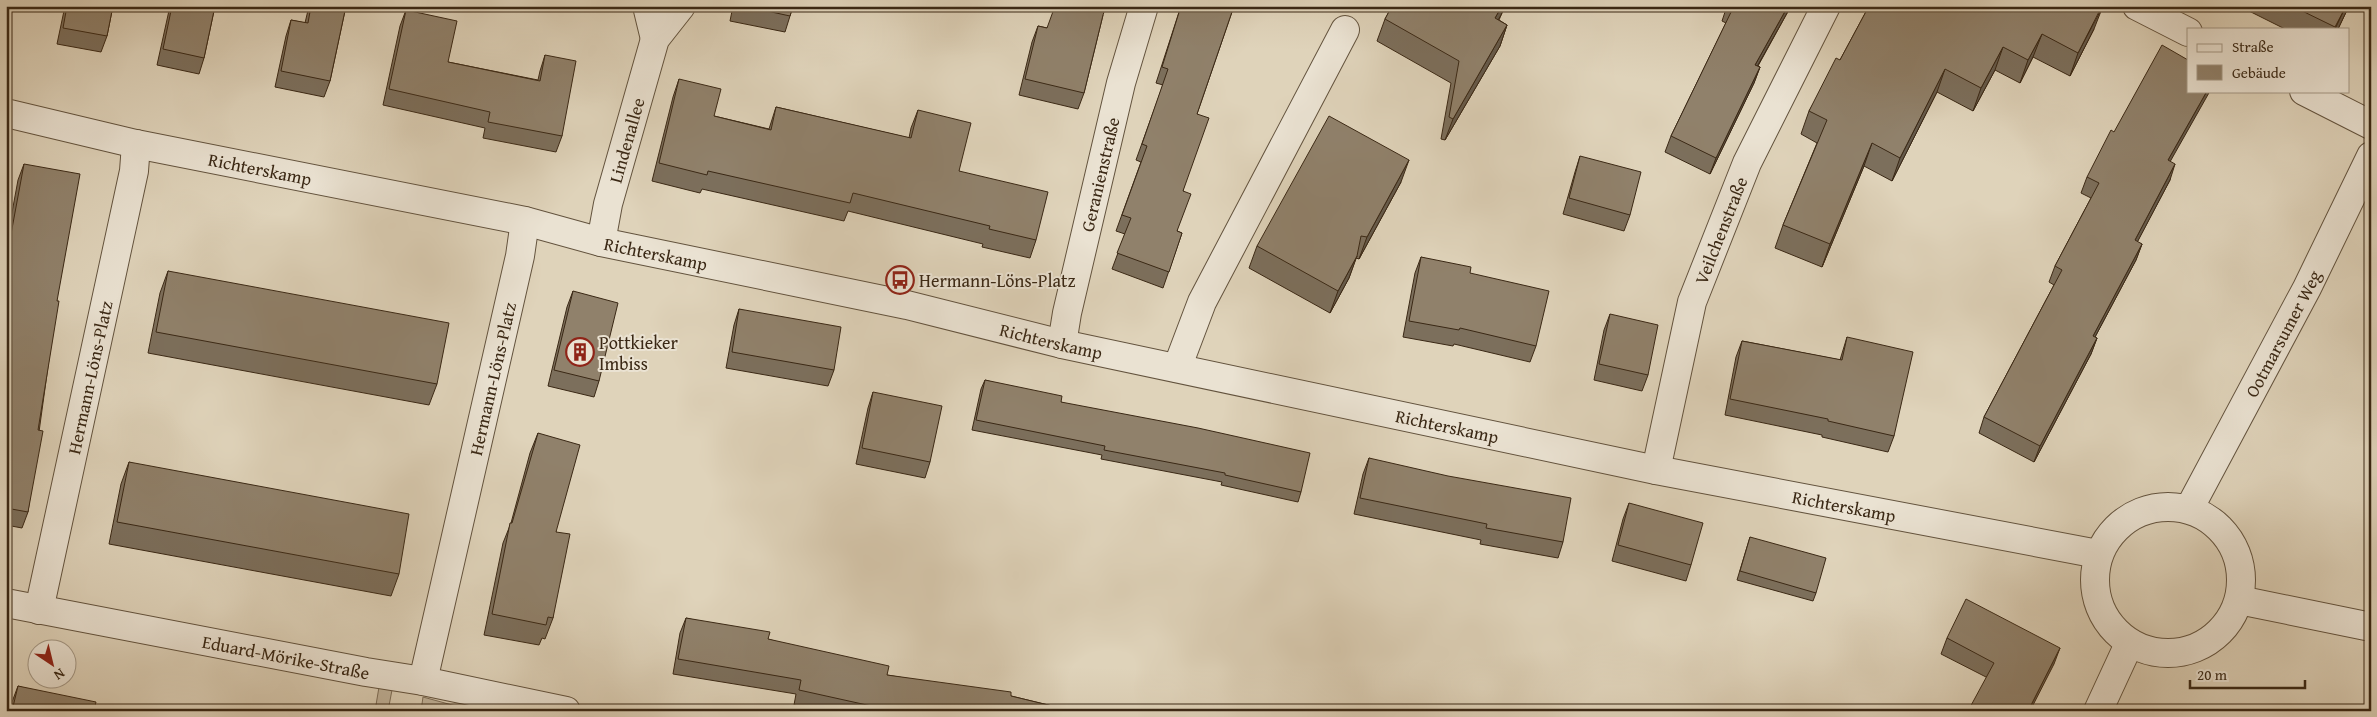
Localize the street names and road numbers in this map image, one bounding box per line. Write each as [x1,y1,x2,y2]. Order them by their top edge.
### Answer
street label: Lindenallee [601,94,651,186]
street label: Geranienstraße [1073,114,1126,234]
street label: Richterskamp [206,145,314,192]
street label: Veilchenstraße [1687,172,1754,288]
street label: Richterskamp [602,230,710,277]
street label: Ootmarsumer Weg [2238,265,2327,402]
street label: Hermann-Löns-Platz [60,298,119,457]
street label: Hermann-Löns-Platz [461,299,523,458]
street label: Richterskamp [997,315,1105,366]
street label: Richterskamp [1393,402,1501,450]
street label: Richterskamp [1790,483,1898,529]
street label: Eduard-Mörike-Straße [200,627,372,686]

